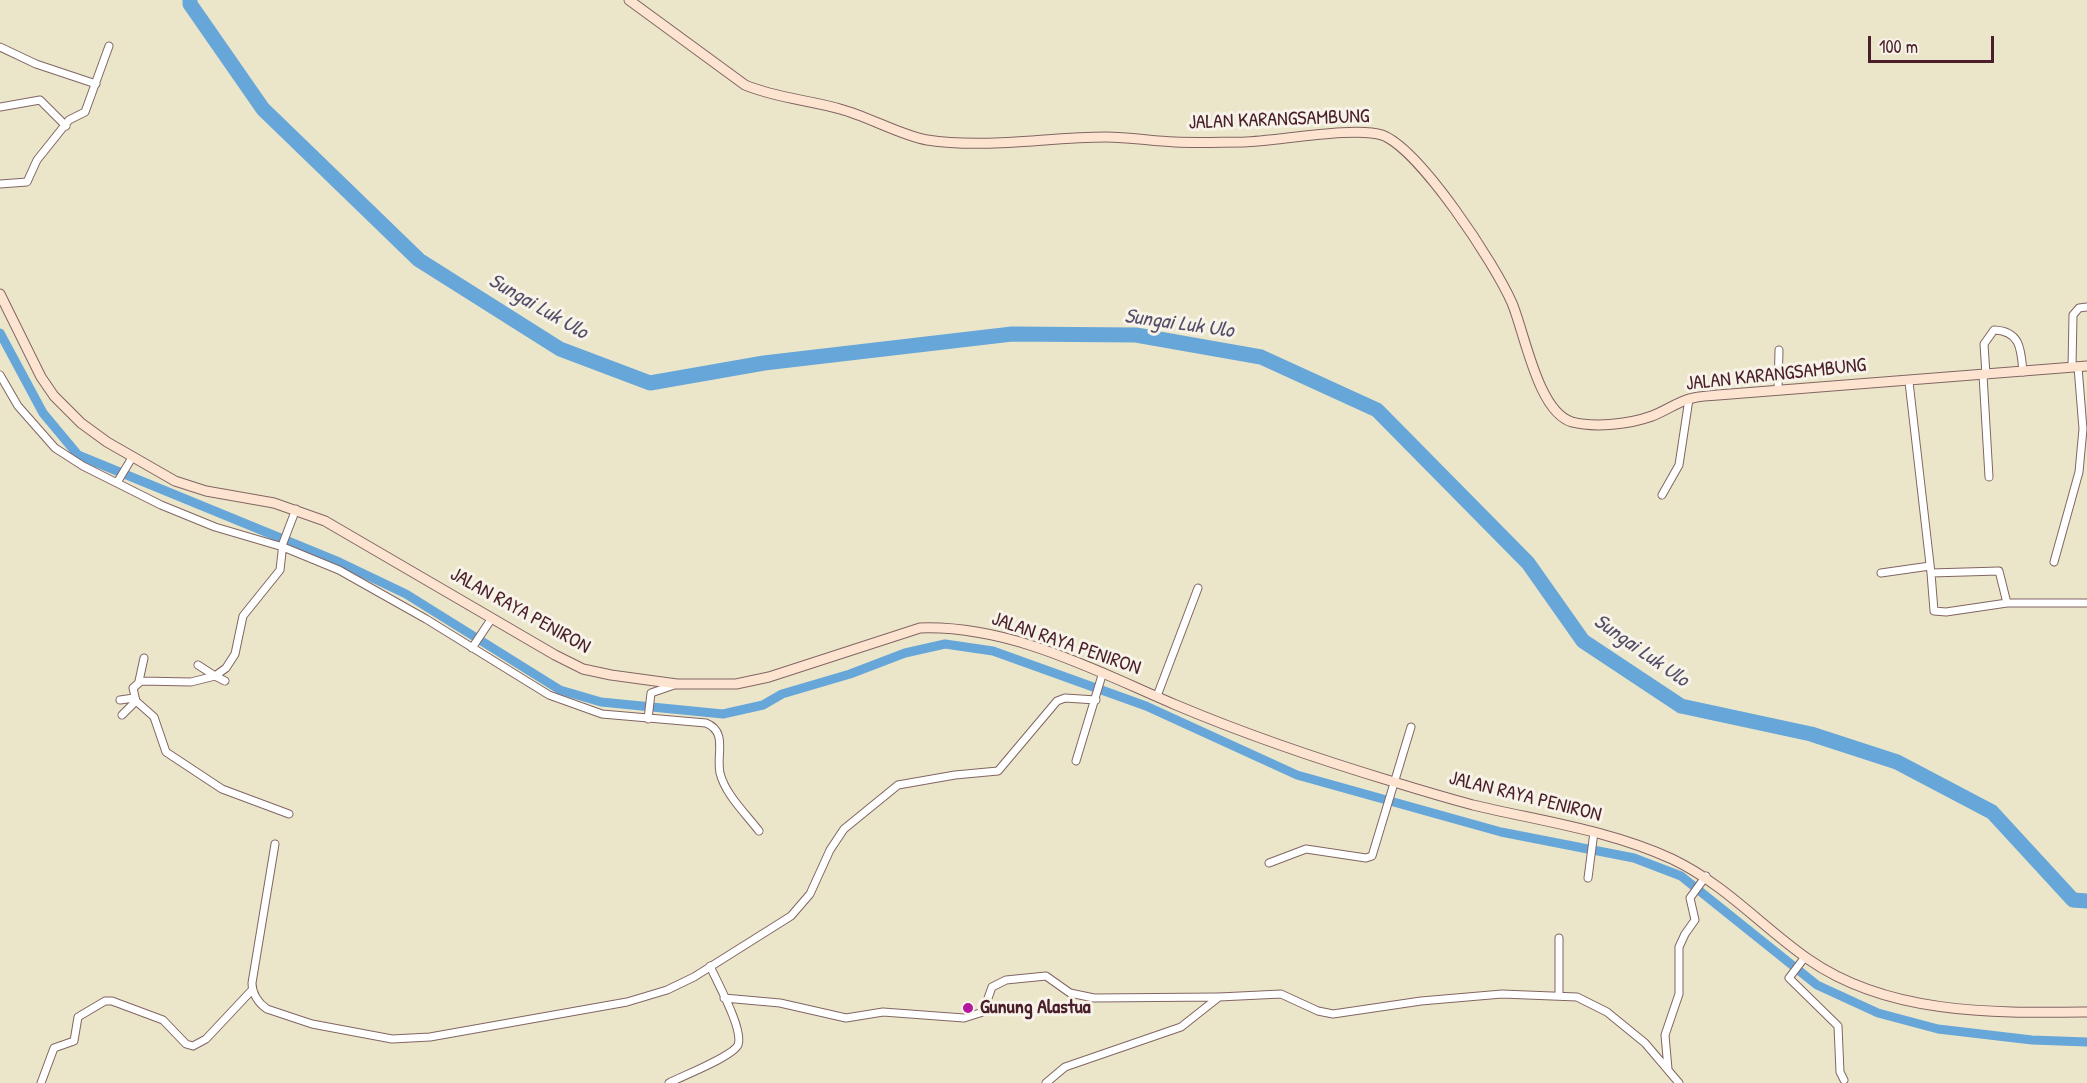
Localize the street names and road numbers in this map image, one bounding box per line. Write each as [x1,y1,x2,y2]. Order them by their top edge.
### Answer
street label: JALAN KARANGSAMBUNG [1188,105,1370,135]
street label: JALAN KARANGSAMBUNG [1685,354,1867,396]
street label: JALAN RAYA PENIRON [446,563,594,659]
street label: JALAN RAYA PENIRON [988,607,1144,681]
street label: JALAN RAYA PENIRON [1446,766,1604,828]

